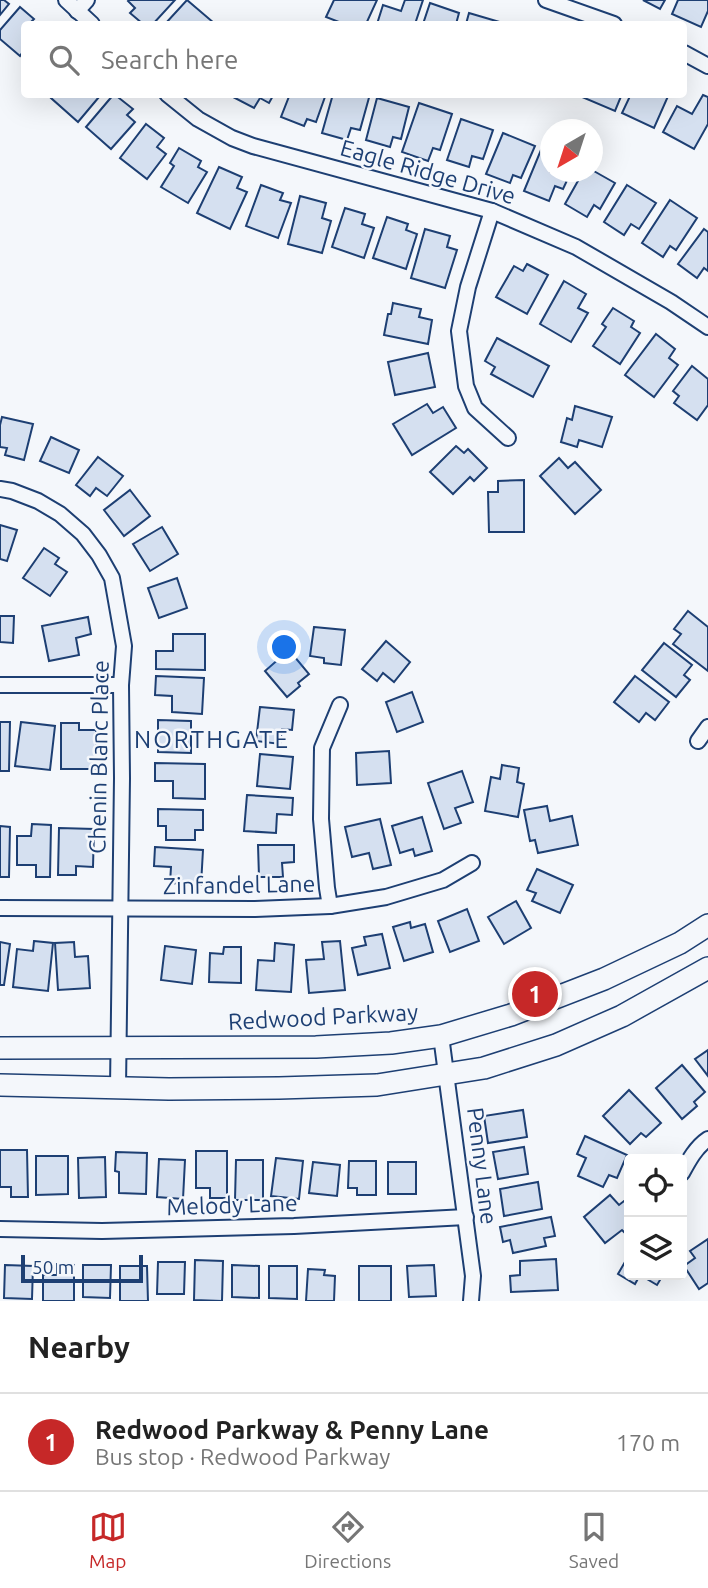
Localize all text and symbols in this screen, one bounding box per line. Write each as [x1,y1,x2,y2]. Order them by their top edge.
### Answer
search box [21,21,687,98]
icon: search [45,41,83,79]
text: Search here [101,45,238,74]
north arrow [540,119,603,182]
street label: Eagle Ridge Drive [338,135,519,208]
your location [267,630,301,664]
street label: Chenin Blanc Place [84,660,113,854]
district label: NORTHGATE [134,726,290,753]
street label: Zinfandel Lane [163,871,315,898]
pin: 1 [512,968,558,1020]
street label: Redwood Parkway [227,999,419,1034]
street label: Penny Lane [463,1106,502,1226]
map controls [624,1154,687,1280]
button: locate [624,1154,687,1217]
street label: Melody Lane [166,1190,298,1219]
button: layers [624,1217,687,1280]
scale bar [21,1252,144,1284]
text: 50 m [32,1256,74,1278]
text: Nearby [28,1330,130,1364]
text: Redwood Parkway & Penny Lane [95,1415,489,1444]
text: 1 [45,1430,57,1455]
text: 170 m [616,1430,680,1455]
text: Bus stop · Redwood Parkway [95,1444,390,1469]
tab: Map [89,1508,127,1572]
tab: Directions [304,1508,391,1572]
tab: Saved [569,1508,619,1572]

